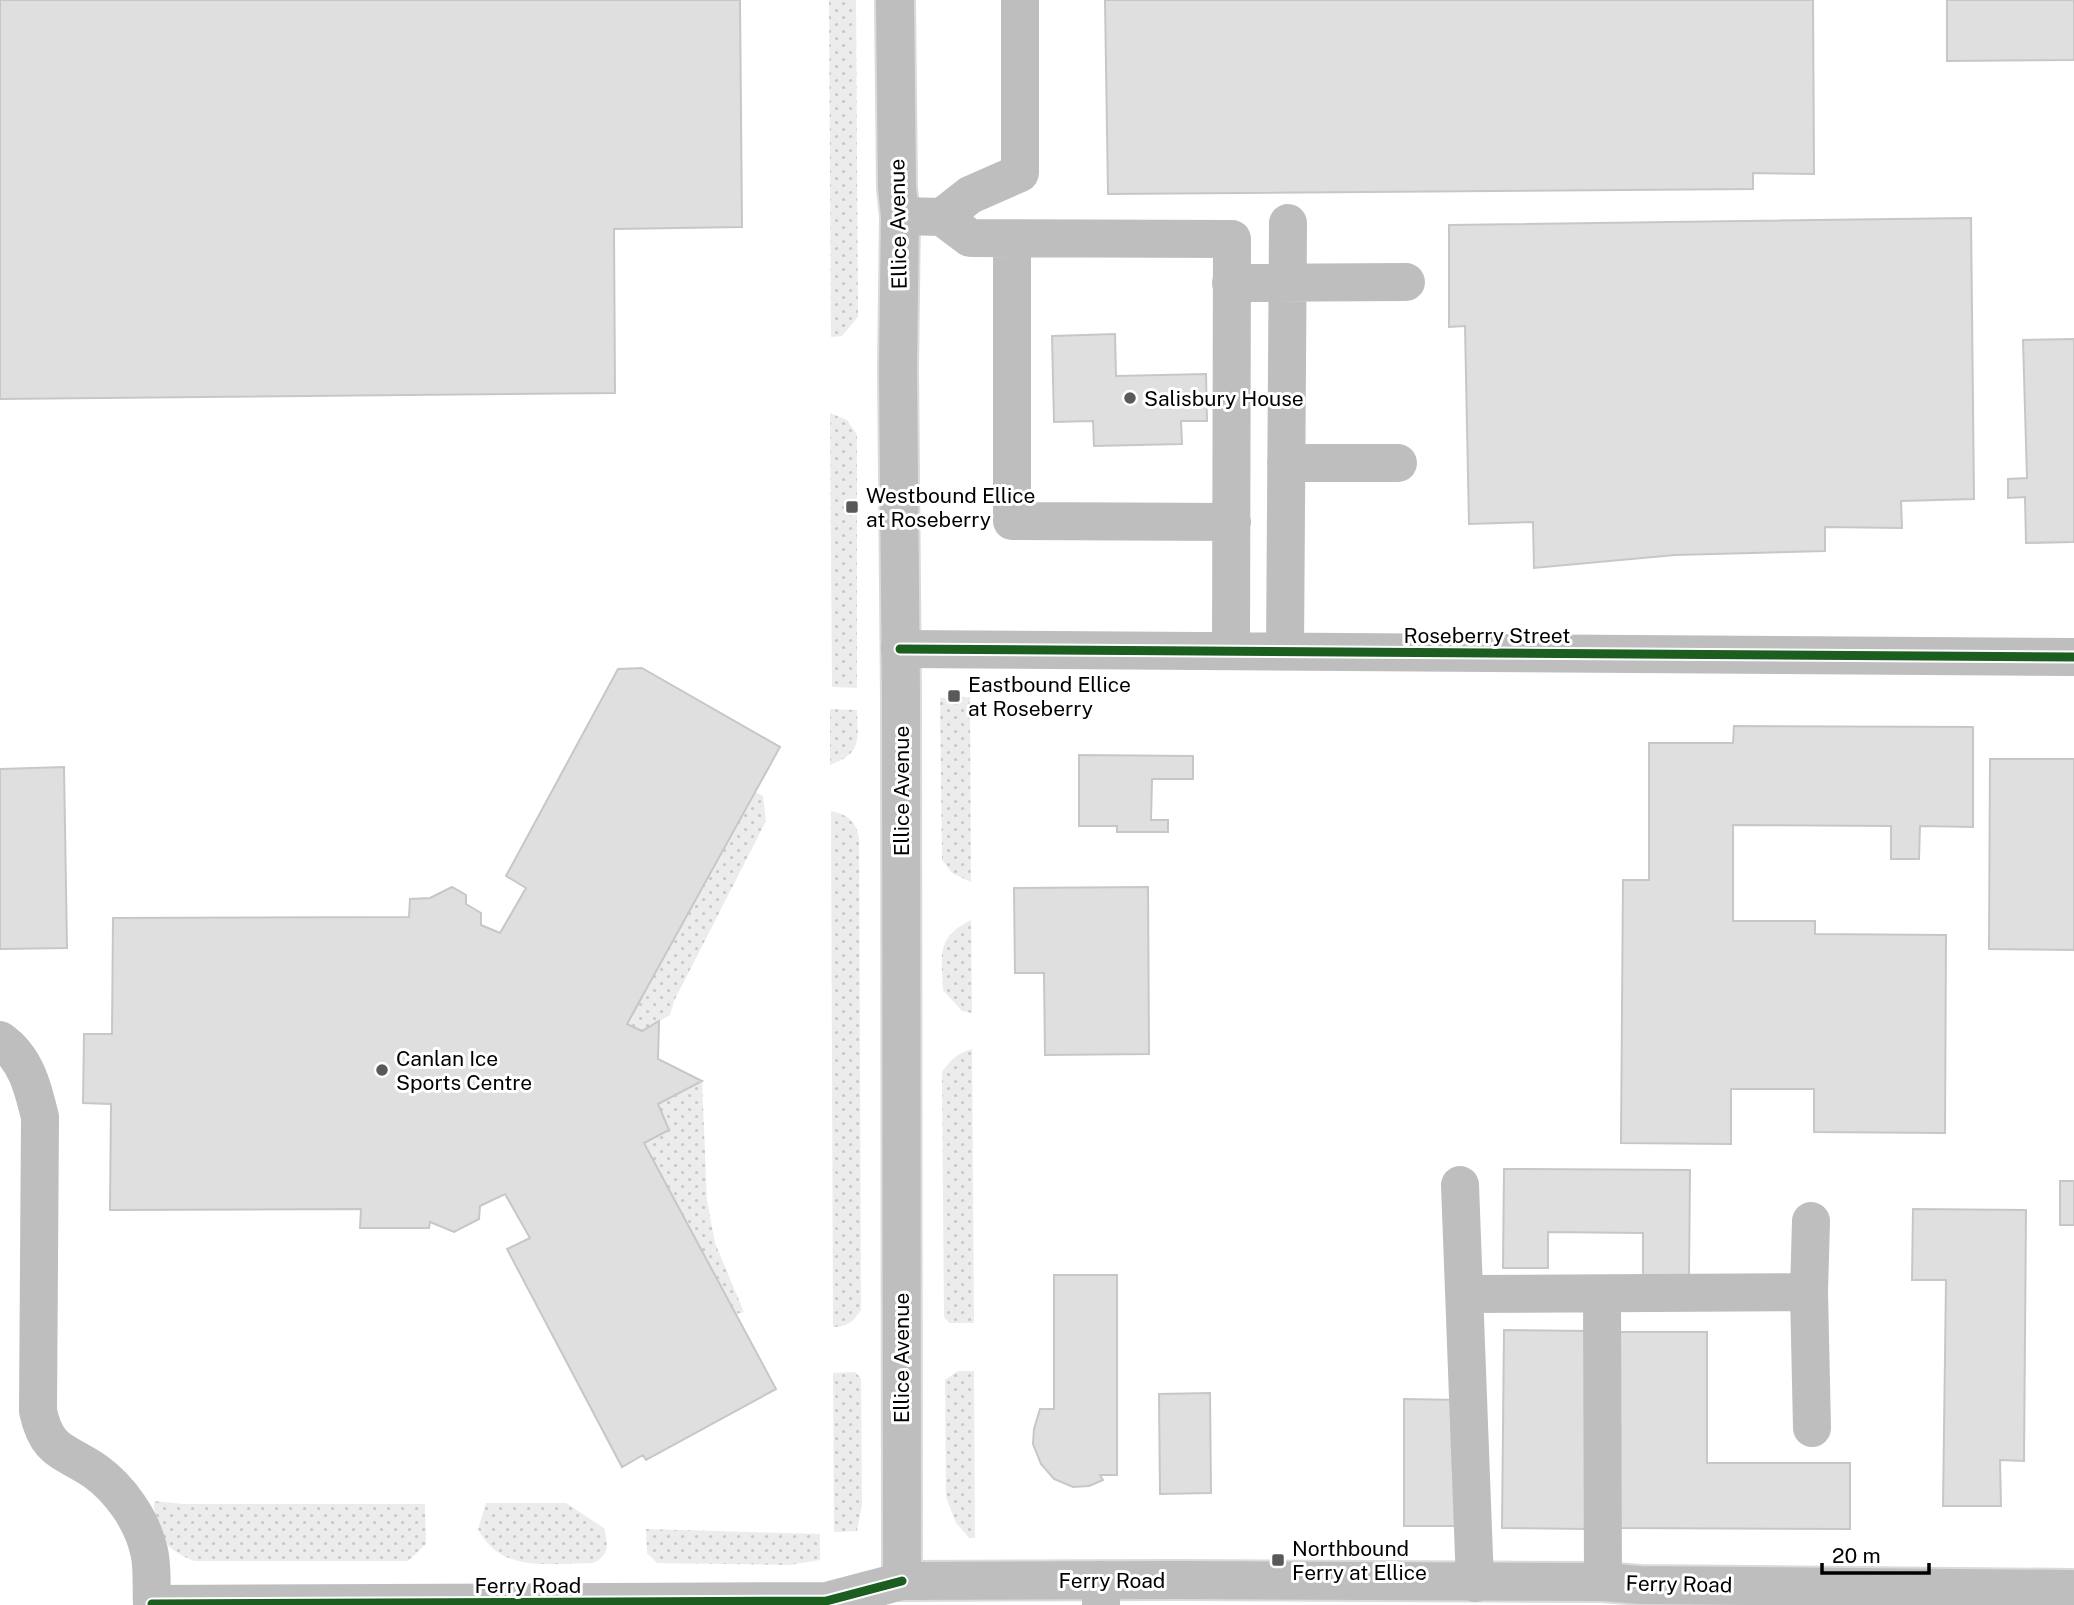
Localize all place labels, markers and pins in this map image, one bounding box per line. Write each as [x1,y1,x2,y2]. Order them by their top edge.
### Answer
place label: Salisbury House [1144,386,1304,411]
marker: Salisbury House [1122,390,1138,406]
place label: Westbound Ellice at Roseberry [866,483,1035,532]
marker: Westbound Ellice at Roseberry [844,499,860,515]
place label: Eastbound Ellice at Roseberry [968,672,1131,721]
marker: Eastbound Ellice at Roseberry [946,688,962,704]
place label: Canlan Ice Sports Centre [396,1046,532,1095]
marker: Canlan Ice Sports Centre [374,1062,390,1078]
place label: Northbound Ferry at Ellice [1292,1536,1427,1585]
marker: Northbound Ferry at Ellice [1270,1552,1286,1568]

